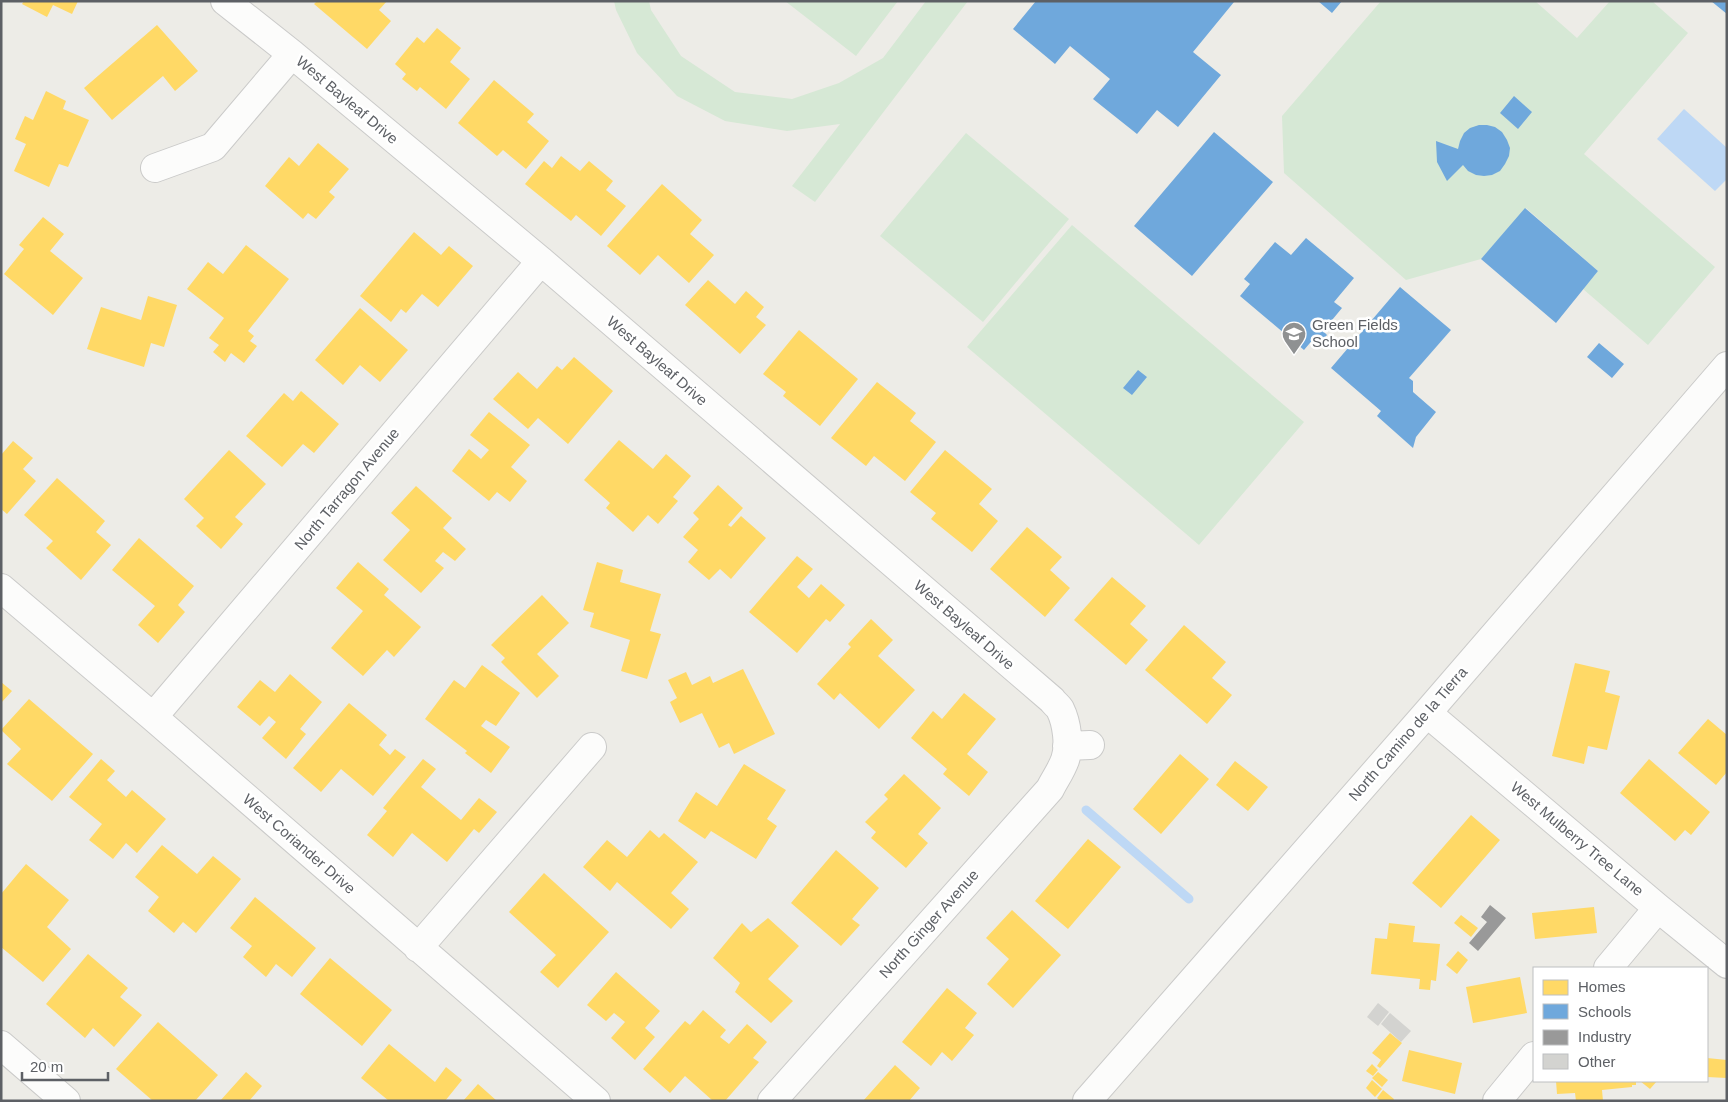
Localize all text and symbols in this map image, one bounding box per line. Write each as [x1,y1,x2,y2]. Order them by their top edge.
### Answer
street label: West Bayleaf Drive [293,52,402,147]
street label: West Bayleaf Drive [604,312,711,409]
place label: Green Fields School [1312,316,1398,350]
school or university icon: Green Fields School [1281,321,1307,355]
street label: North Tarragon Avenue [291,424,403,553]
street label: West Bayleaf Drive [911,576,1018,673]
street label: North Camino de la Tierra [1345,663,1471,804]
street label: West Mulberry Tree Lane [1507,778,1647,899]
street label: West Coriander Drive [240,790,359,897]
street label: North Ginger Avenue [876,866,982,981]
legend [1533,967,1708,1082]
text: Homes [1578,978,1626,995]
text: Schools [1578,1003,1631,1020]
text: Industry [1578,1028,1632,1045]
scale bar [22,1050,109,1082]
text: Other [1578,1053,1616,1070]
text: 20 m [30,1058,63,1075]

